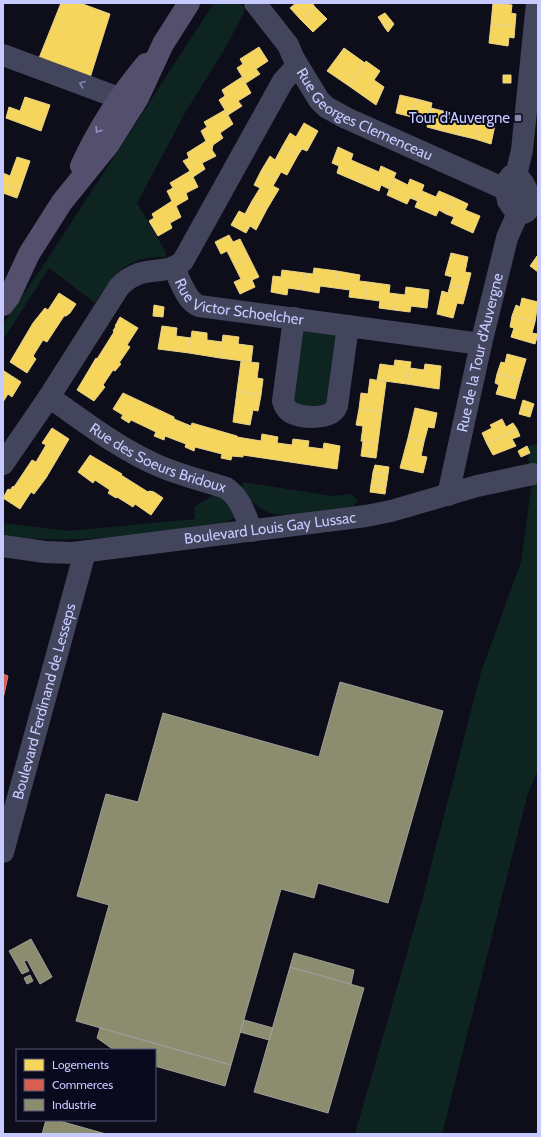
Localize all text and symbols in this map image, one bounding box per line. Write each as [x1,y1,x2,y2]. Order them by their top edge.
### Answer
street label: Rue Georges Clemenceau [293,65,435,164]
one-way arrow [79,81,86,89]
place label: Tour d'Auvergne [409,109,510,127]
marker: Tour d'Auvergne [513,113,523,123]
one-way arrow [95,126,103,133]
street label: Rue de la Tour d'Auvergne [453,271,507,434]
street label: Rue Victor Schoelcher [171,275,305,329]
street label: Rue des Soeurs Bridoux [86,419,228,497]
street label: Boulevard Louis Gay Lussac [183,508,357,548]
street label: Boulevard Ferdinand de Lesseps [9,601,80,802]
legend [16,1049,156,1121]
text: Logements [52,1057,109,1072]
text: Commerces [52,1077,113,1092]
text: Industrie [52,1097,96,1112]

